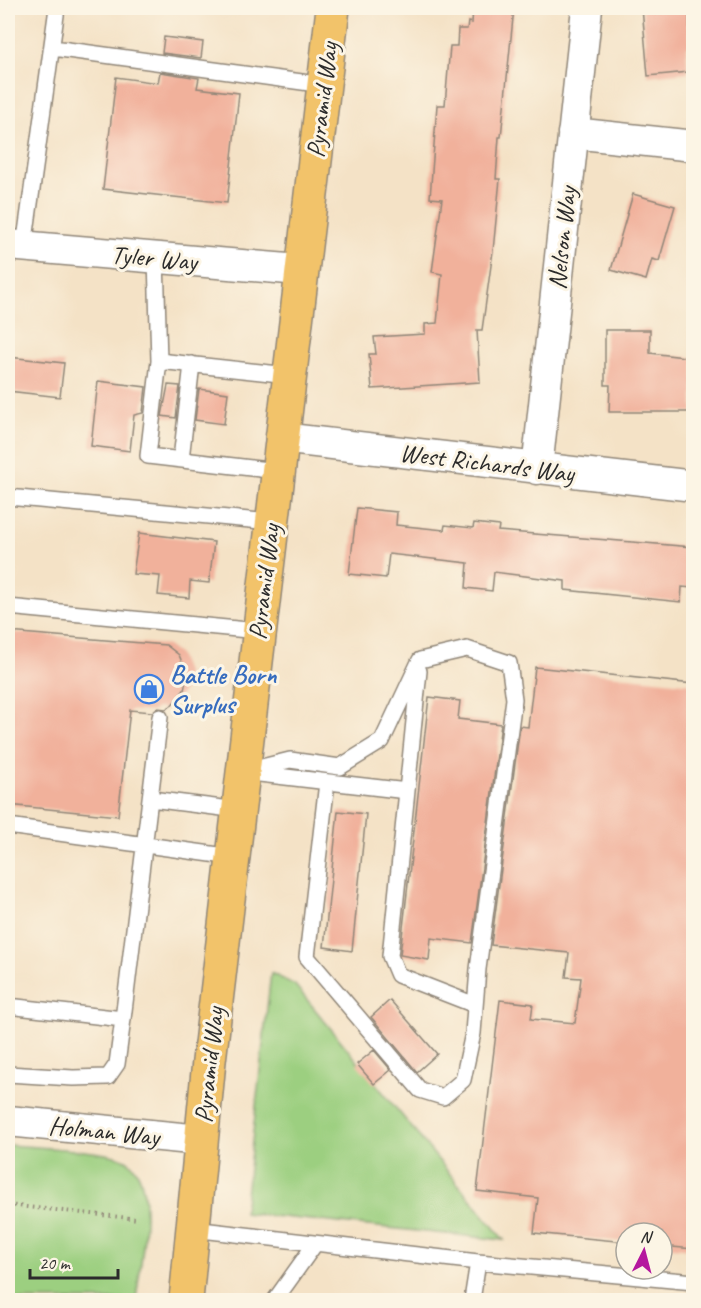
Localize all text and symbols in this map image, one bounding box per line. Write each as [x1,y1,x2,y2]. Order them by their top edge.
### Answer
street label: Pyramid Way [299,38,346,160]
street label: Nelson Way [540,183,584,291]
street label: Tyler Way [110,238,200,278]
street label: West Richards Way [398,436,578,490]
street label: Pyramid Way [241,520,288,642]
place label: Battle Born Surplus [170,658,277,721]
shop icon: Battle Born Surplus [133,673,165,705]
street label: Pyramid Way [187,1004,232,1124]
street label: Holman Way [47,1109,163,1153]
north arrow [614,1221,674,1281]
text: N [639,1227,655,1248]
scale bar [30,1242,118,1280]
text: 20 m [39,1252,72,1274]

